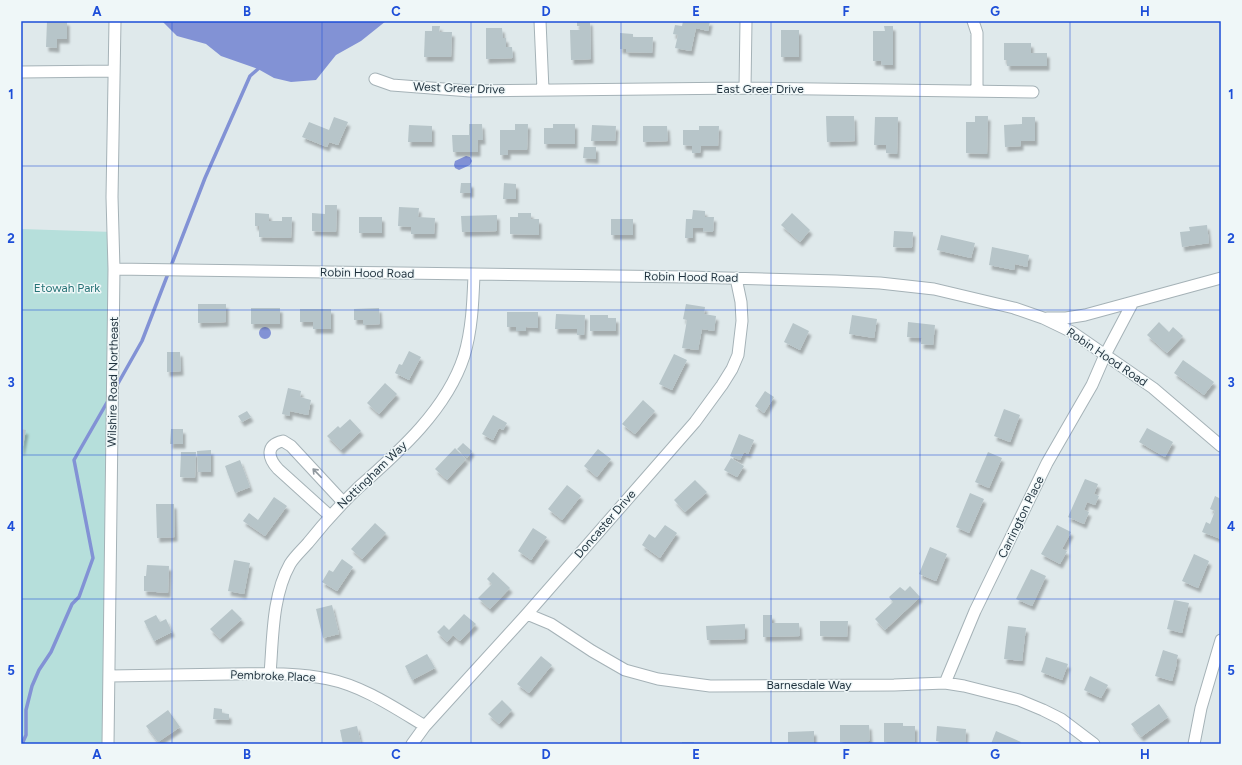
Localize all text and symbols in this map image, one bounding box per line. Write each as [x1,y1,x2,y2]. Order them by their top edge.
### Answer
text: A [92,4,102,19]
text: B [243,4,251,19]
text: C [391,4,401,19]
text: D [541,4,551,19]
text: E [692,4,700,19]
text: F [842,4,850,19]
text: G [990,4,1000,19]
text: H [1140,4,1150,19]
street label: West Greer Drive [413,79,506,97]
street label: East Greer Drive [716,82,804,96]
text: 1 [8,87,14,102]
text: 1 [1228,87,1234,102]
text: 2 [7,231,15,246]
text: 2 [1227,231,1235,246]
street label: Robin Hood Road [320,265,414,281]
street label: Robin Hood Road [644,269,738,285]
park label: Etowah Park [34,281,100,295]
street label: Wilshire Road Northeast [105,316,121,447]
street label: Robin Hood Road [1064,325,1150,389]
text: 3 [7,375,15,390]
text: 3 [1227,375,1235,390]
street label: Nottingham Way [334,438,410,512]
one-way arrow [312,468,321,479]
street label: Carrington Place [995,473,1047,560]
street label: Doncaster Drive [572,487,639,561]
text: 4 [7,519,15,534]
text: 4 [1227,519,1235,534]
text: 5 [7,663,15,678]
text: 5 [1227,663,1235,678]
street label: Pembroke Place [230,668,316,685]
street label: Barnesdale Way [766,678,852,692]
text: A [92,747,102,762]
text: B [243,747,251,762]
text: C [391,747,401,762]
text: D [541,747,551,762]
text: E [692,747,700,762]
text: F [842,747,850,762]
text: G [990,747,1000,762]
text: H [1140,747,1150,762]

